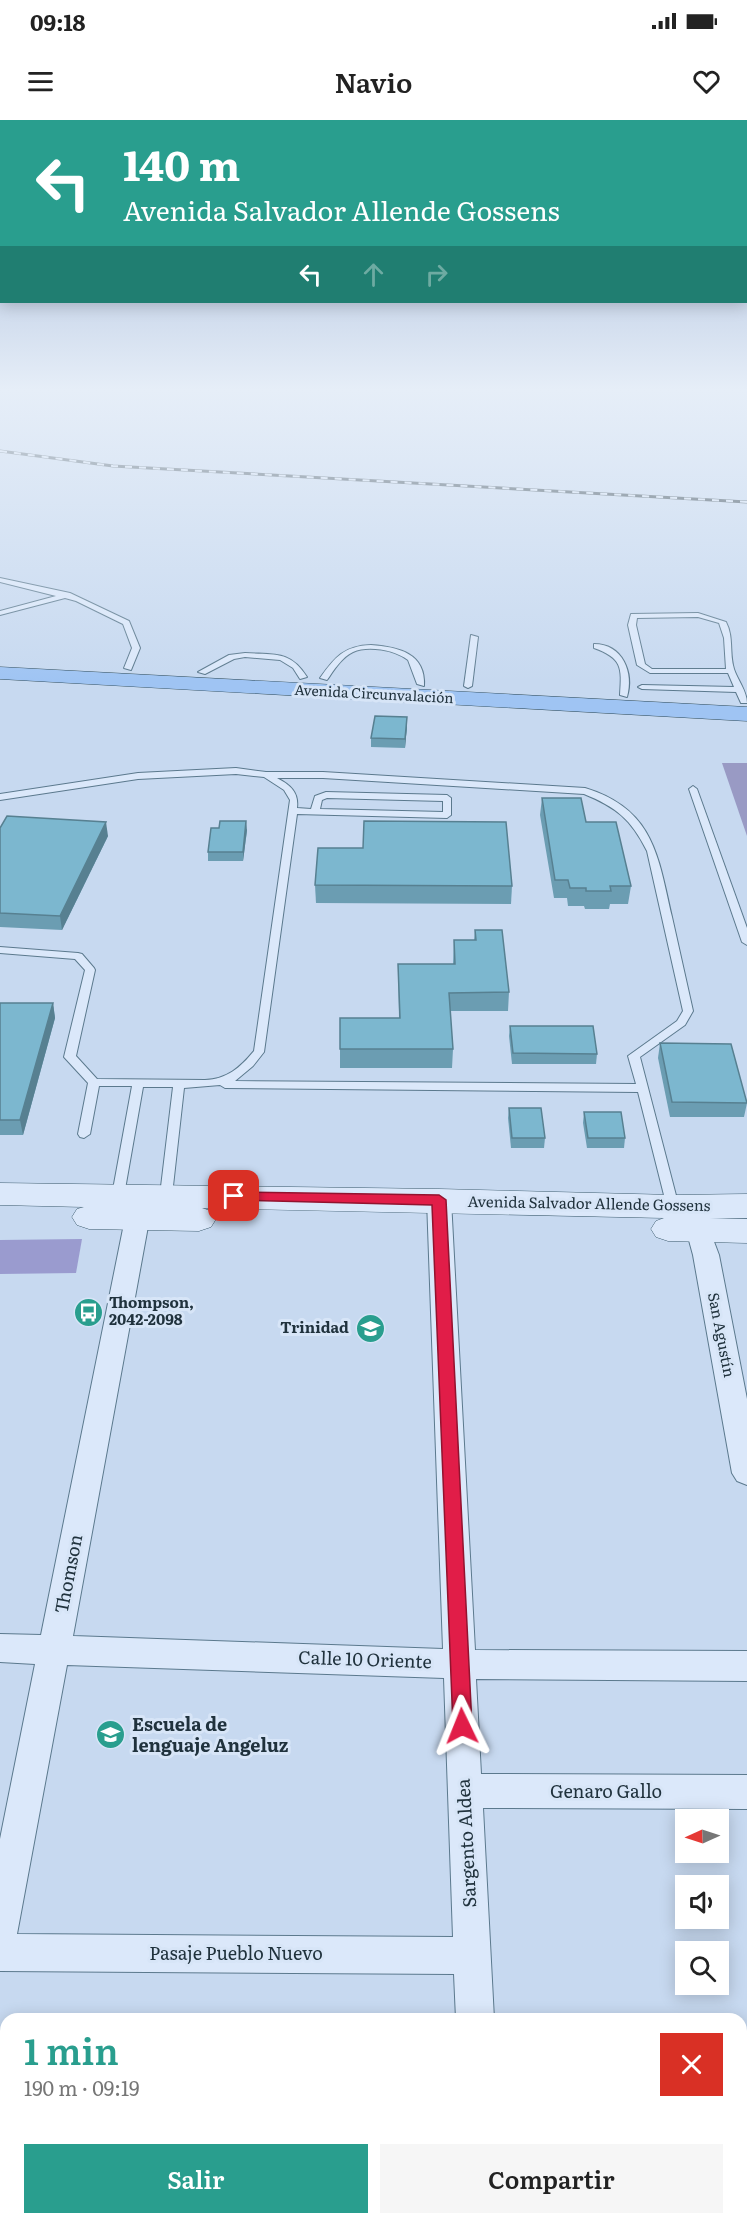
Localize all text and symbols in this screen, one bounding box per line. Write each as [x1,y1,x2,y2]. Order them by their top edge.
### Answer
text: 09:18 [30,5,86,38]
text: Navio [335,61,412,101]
icon: menu [24,65,57,98]
icon: heart [690,65,723,98]
text: 140 m [123,132,240,194]
icon: left [24,144,102,222]
text: Avenida Salvador Allende Gossens [123,189,560,229]
icon: left [294,258,327,291]
icon: ahead [357,258,390,291]
icon: right [420,258,453,291]
street label: Avenida Circunvalación [294,679,454,707]
pin [208,1170,259,1221]
icon: arrive [217,1179,250,1212]
street label: Avenida Salvador Allende Gossens [468,1189,711,1216]
place label: Thompson, 2042-2098 [109,1290,194,1330]
street label: San Agustín [703,1290,742,1379]
bus stop icon: Thompson, 2042-2098 [72,1296,104,1328]
school or university icon: Trinidad [354,1312,386,1344]
place label: Trinidad [280,1315,349,1338]
street label: Thomson [47,1532,88,1616]
street label: Calle 10 Oriente [298,1643,432,1674]
position arrow [430,1694,494,1758]
place label: Escuela de lenguaje Angeluz [132,1710,289,1758]
school or university icon: Escuela de lenguaje Angeluz [95,1719,127,1751]
street label: Genaro Gallo [550,1777,662,1804]
street label: Sargento Aldea [449,1778,482,1908]
north arrow [675,1809,729,1863]
map controls [675,1809,729,1995]
button: sound [675,1875,729,1929]
street label: Pasaje Pueblo Nuevo [149,1939,323,1966]
button: search [675,1941,729,1995]
text: 1 min [24,2023,119,2076]
button: close [660,2033,723,2096]
text: 190 m · 09:19 [24,2072,140,2102]
button: Salir [24,2144,368,2213]
button: Compartir [380,2144,723,2213]

